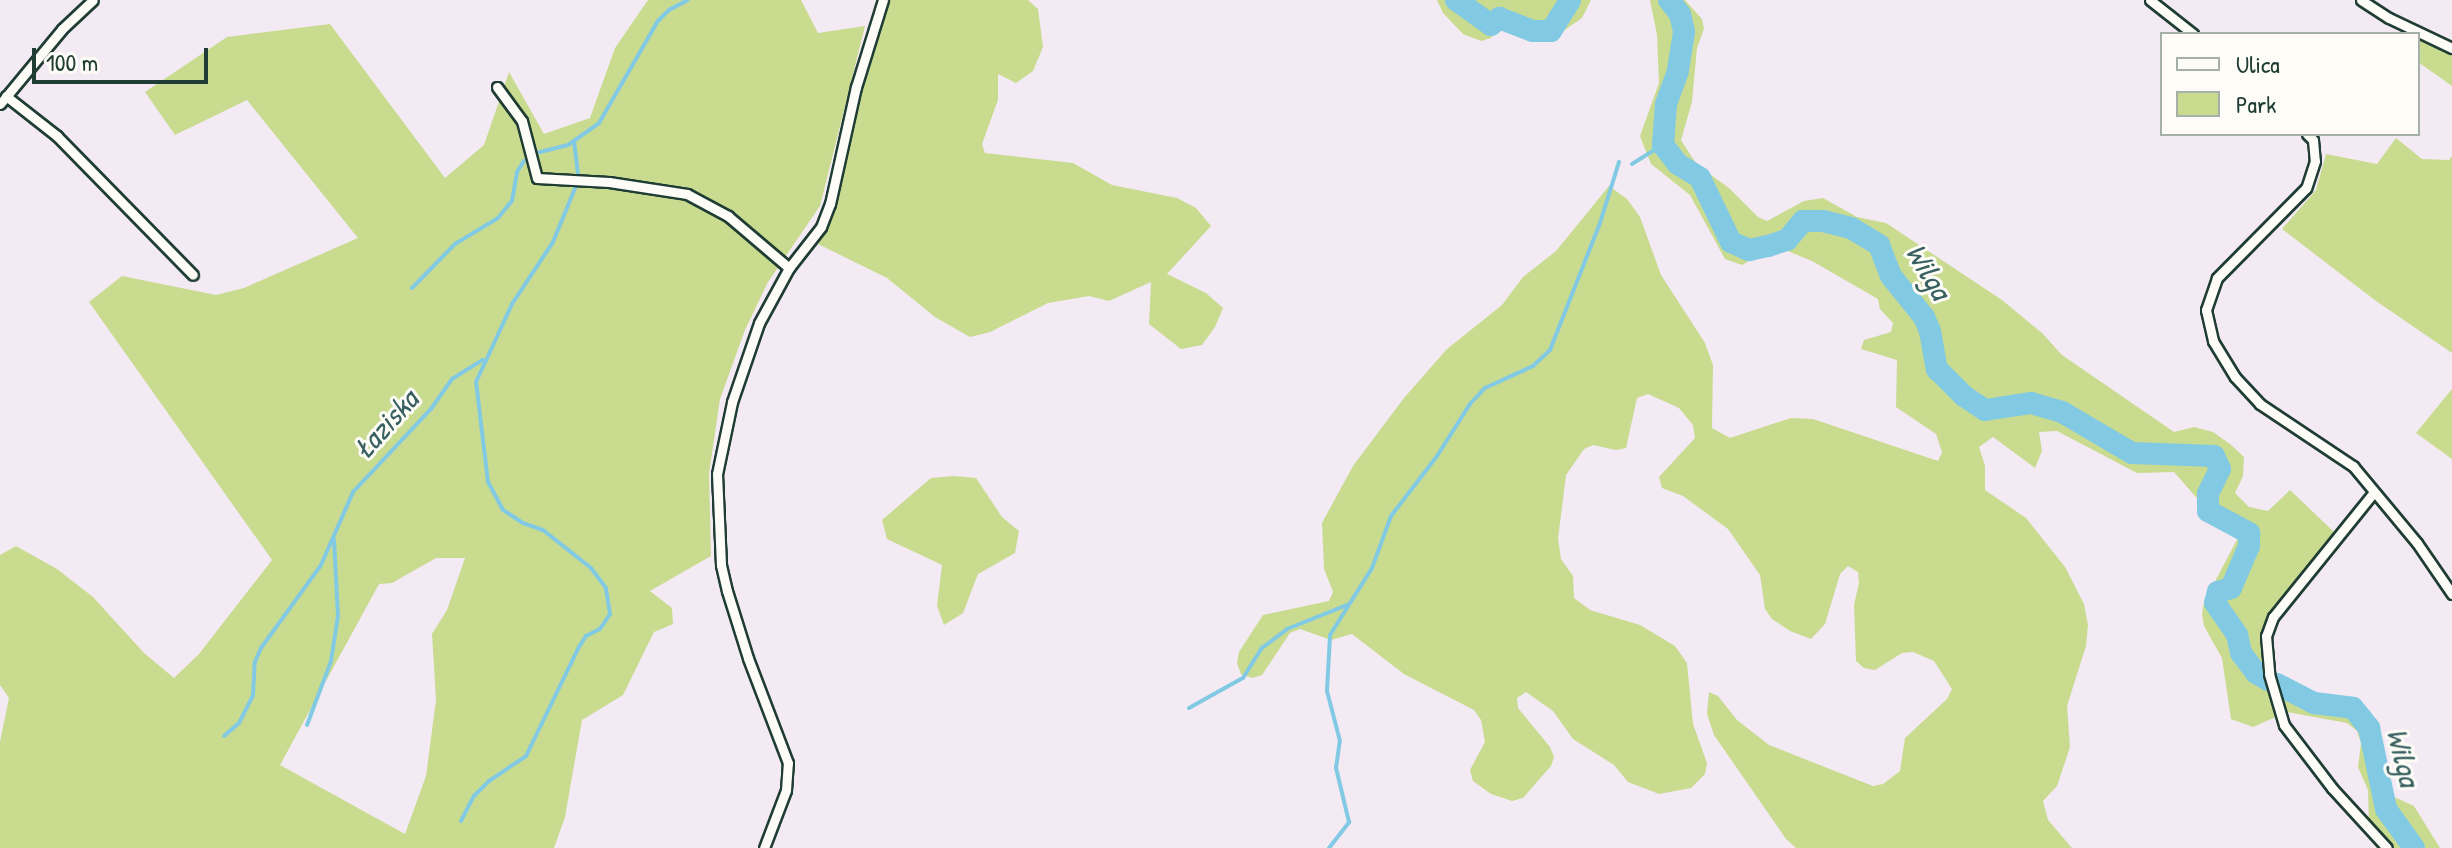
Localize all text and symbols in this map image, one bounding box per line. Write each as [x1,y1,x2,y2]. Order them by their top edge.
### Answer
scale bar [36,32,212,82]
legend [2160,32,2420,136]
text: 100 m [46,46,98,78]
text: Ulica [2236,48,2280,80]
text: Park [2236,88,2276,120]
water label: Wilga [1899,237,1959,305]
water label: Łaziska [345,382,425,466]
water label: Wilga [2379,724,2429,790]

